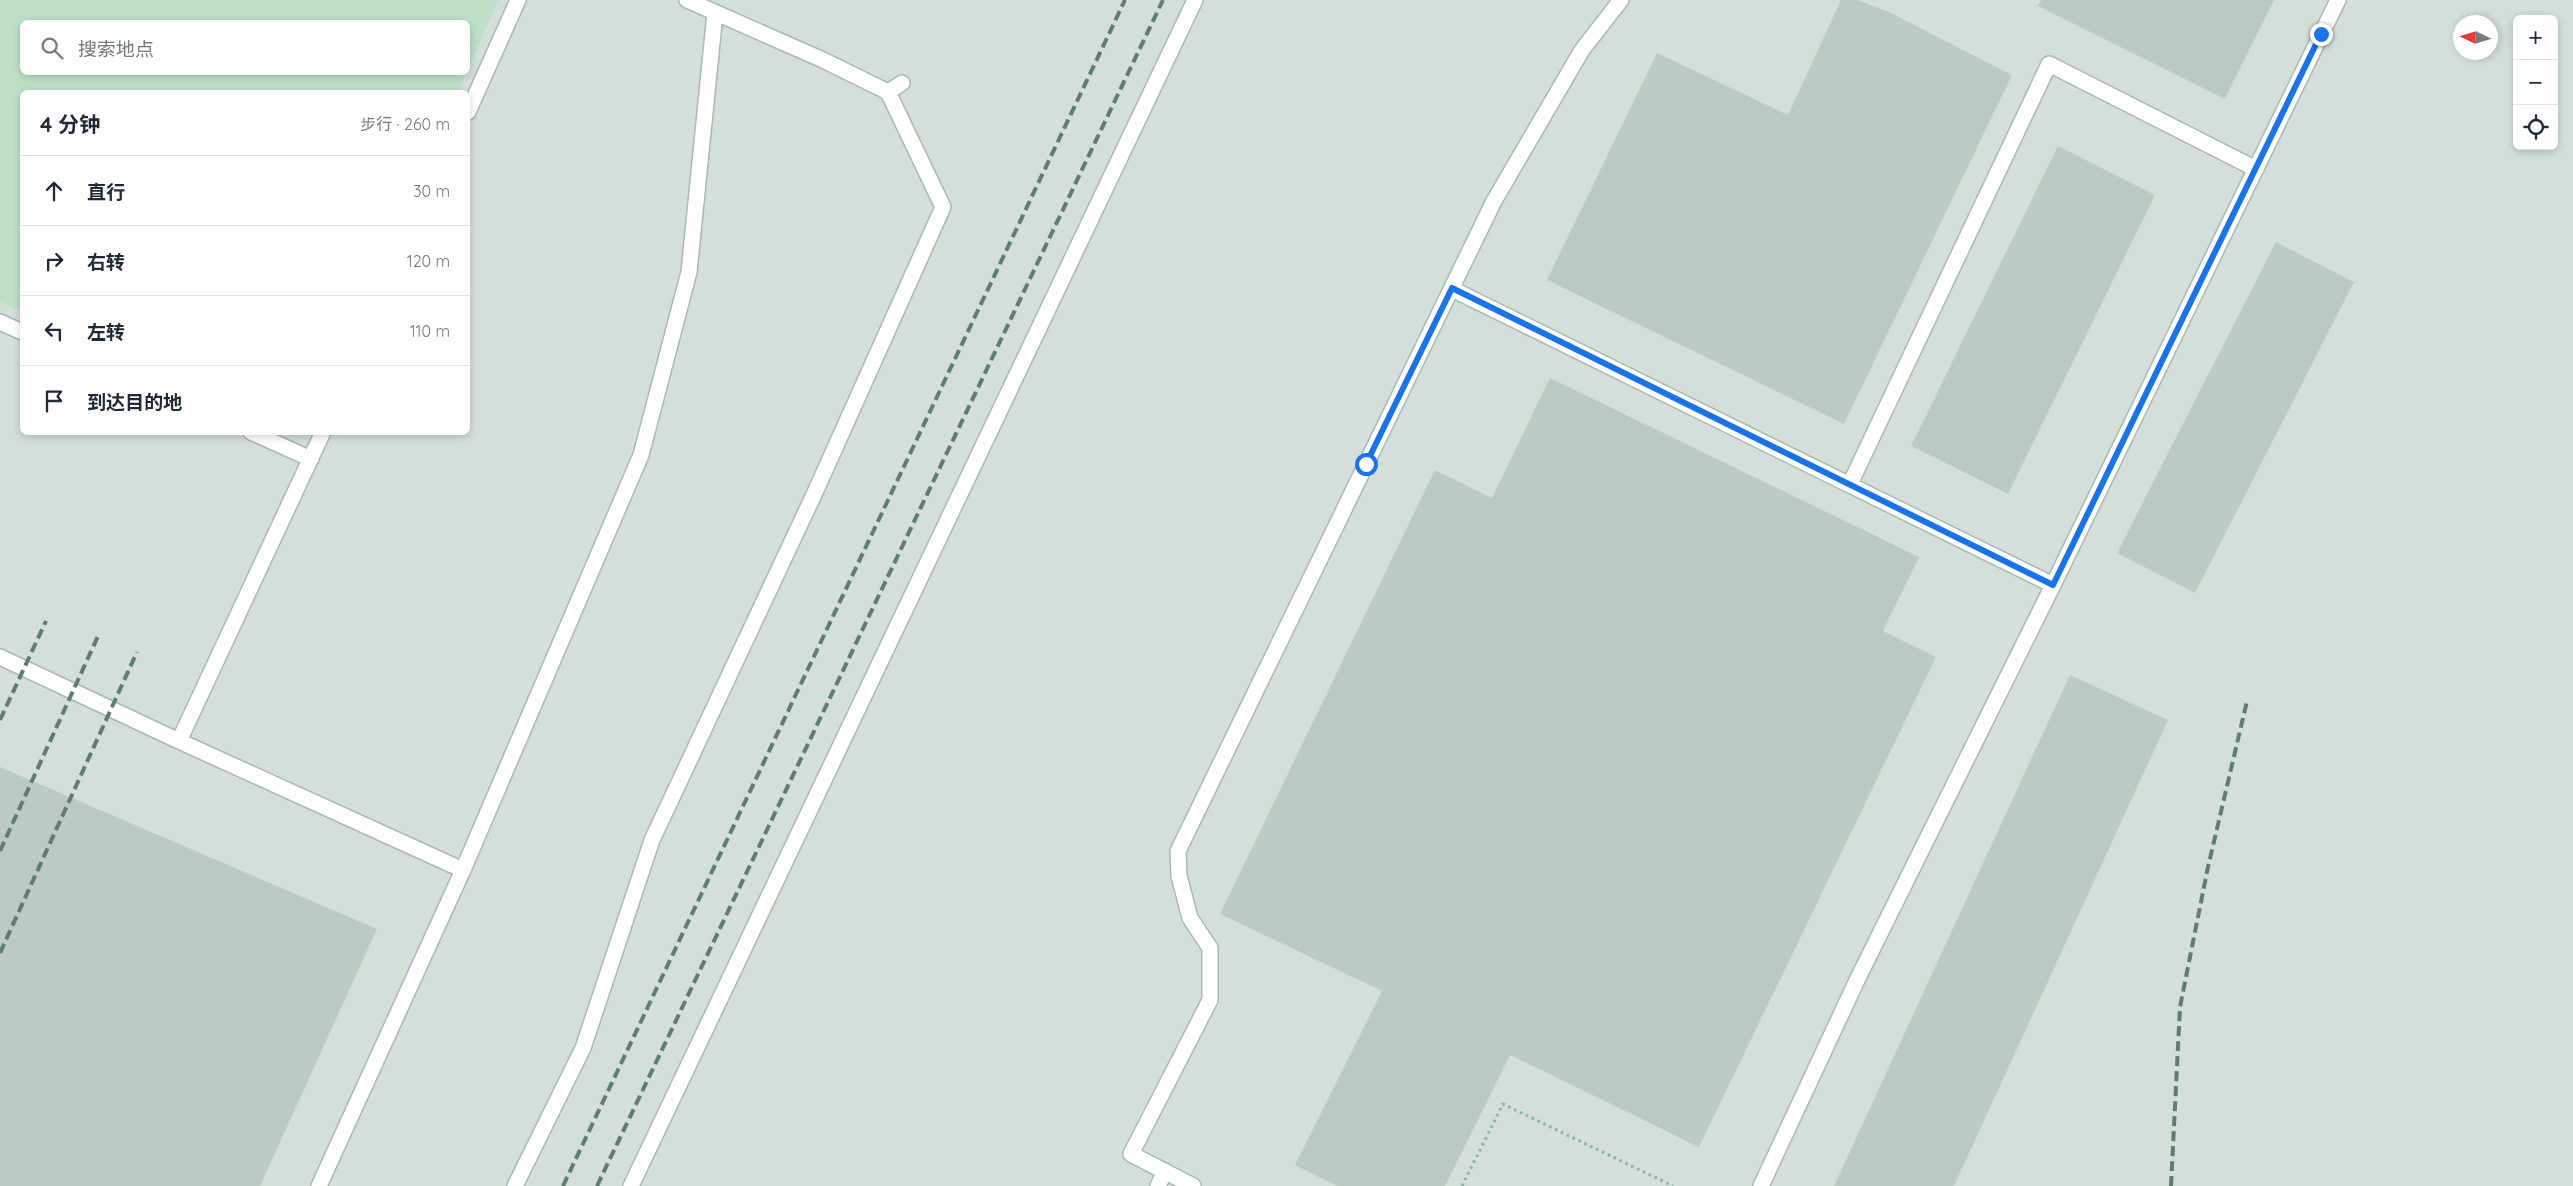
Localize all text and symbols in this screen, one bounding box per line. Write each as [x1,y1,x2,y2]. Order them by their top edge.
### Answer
north arrow [2453,15,2498,60]
map controls [2513,15,2558,150]
button: + [2513,15,2558,60]
search box [20,20,470,75]
route end [2310,23,2333,46]
icon: search [38,34,66,62]
text: 搜索地点 [78,37,154,61]
button: − [2513,60,2558,105]
button: locate [2513,105,2558,150]
text: 4 分钟 [40,111,100,137]
text: 步行 · 260 m [360,114,450,134]
icon: ahead [40,177,68,205]
text: 直行 [87,180,125,204]
text: 30 m [413,181,450,201]
icon: right [40,247,68,275]
text: 右转 [87,250,125,274]
text: 120 m [407,251,450,271]
icon: left [40,317,68,345]
text: 左转 [87,320,125,344]
text: 110 m [410,321,450,341]
icon: arrive [40,387,68,415]
text: 到达目的地 [87,390,182,414]
route start [1355,453,1378,476]

